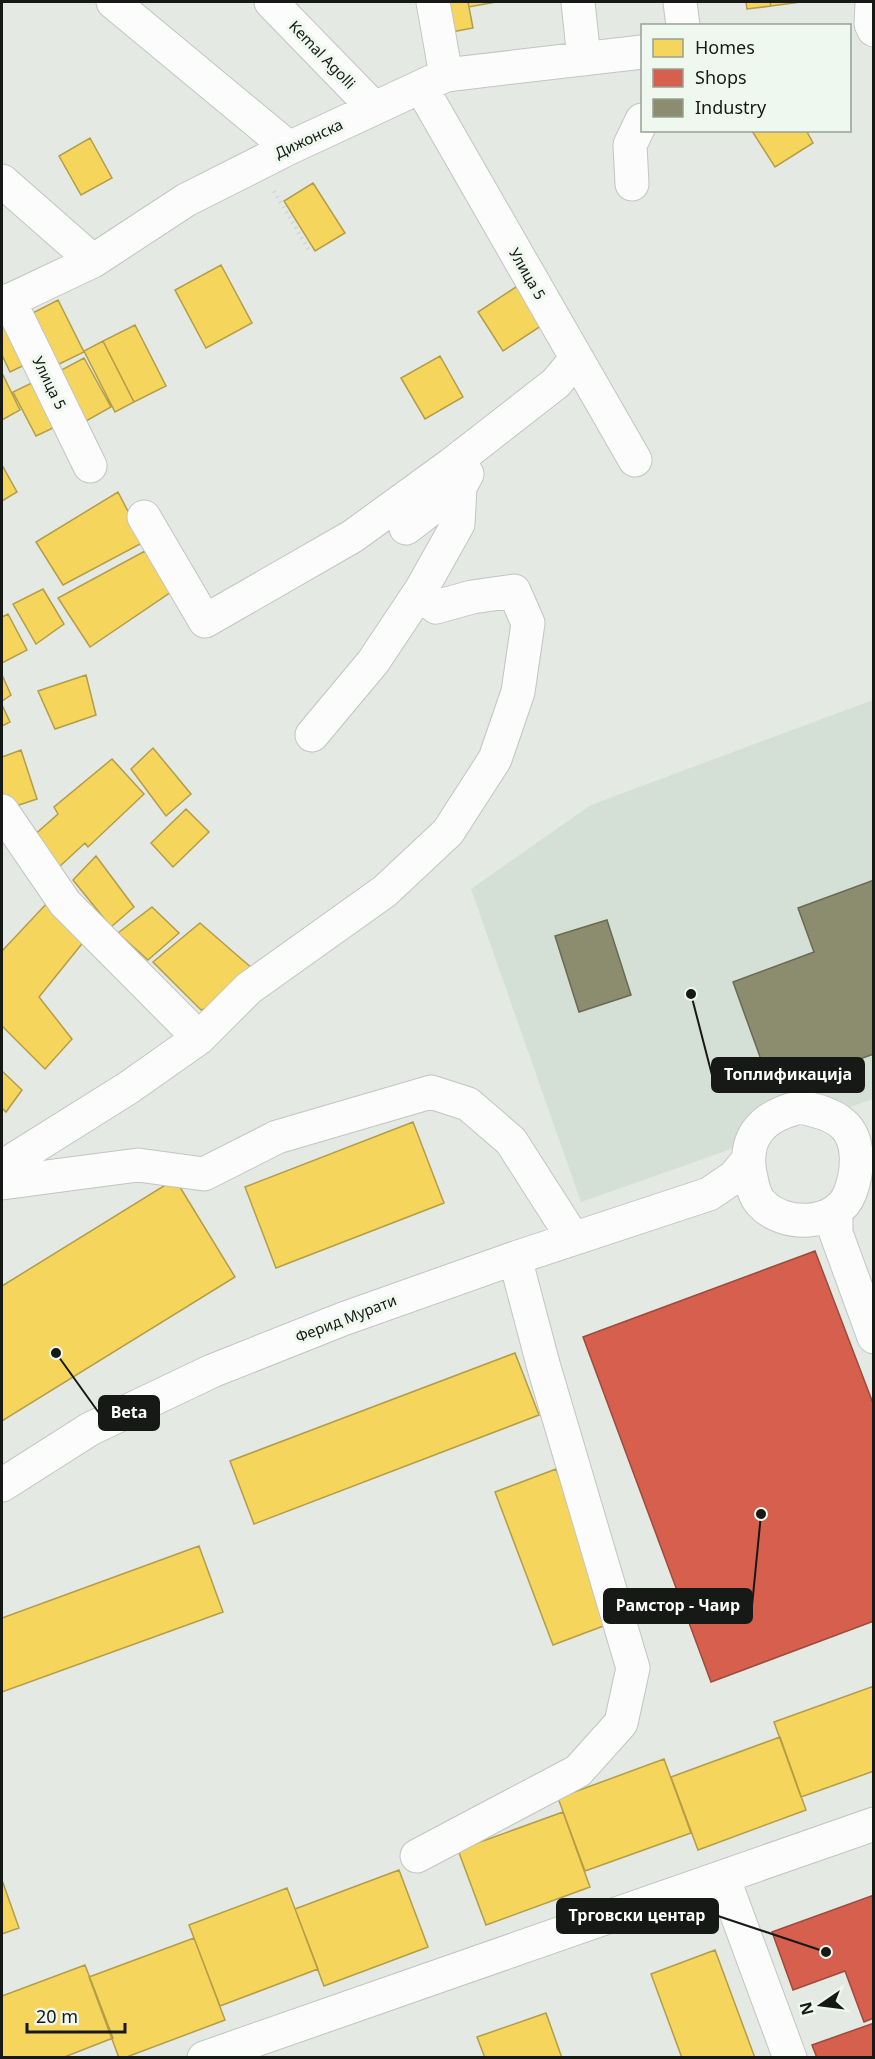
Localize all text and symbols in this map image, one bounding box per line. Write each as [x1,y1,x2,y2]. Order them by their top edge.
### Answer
street label: Kemal Agolli [285,16,360,93]
legend [641,24,851,132]
text: Homes [695,35,755,59]
text: Shops [695,65,747,89]
text: Industry [695,95,767,119]
street label: Дижонска [271,114,346,163]
street label: Улица 5 [505,244,551,303]
street label: Улица 5 [28,353,71,412]
callout: Топлификација [712,1058,864,1092]
text: Топлификација [724,1063,852,1085]
street label: Ферид Мурати [292,1290,399,1347]
callout: Beta [99,1396,159,1430]
text: Beta [111,1401,147,1423]
callout: Рамстор - Чаир [604,1589,752,1623]
text: Рамстор - Чаир [616,1594,740,1616]
callout: Трговски центар [557,1899,718,1933]
text: Трговски центар [568,1904,706,1926]
north arrow [791,1975,851,2035]
scale bar [27,1996,124,2034]
text: N [794,2000,819,2018]
text: 20 m [36,2004,78,2028]

